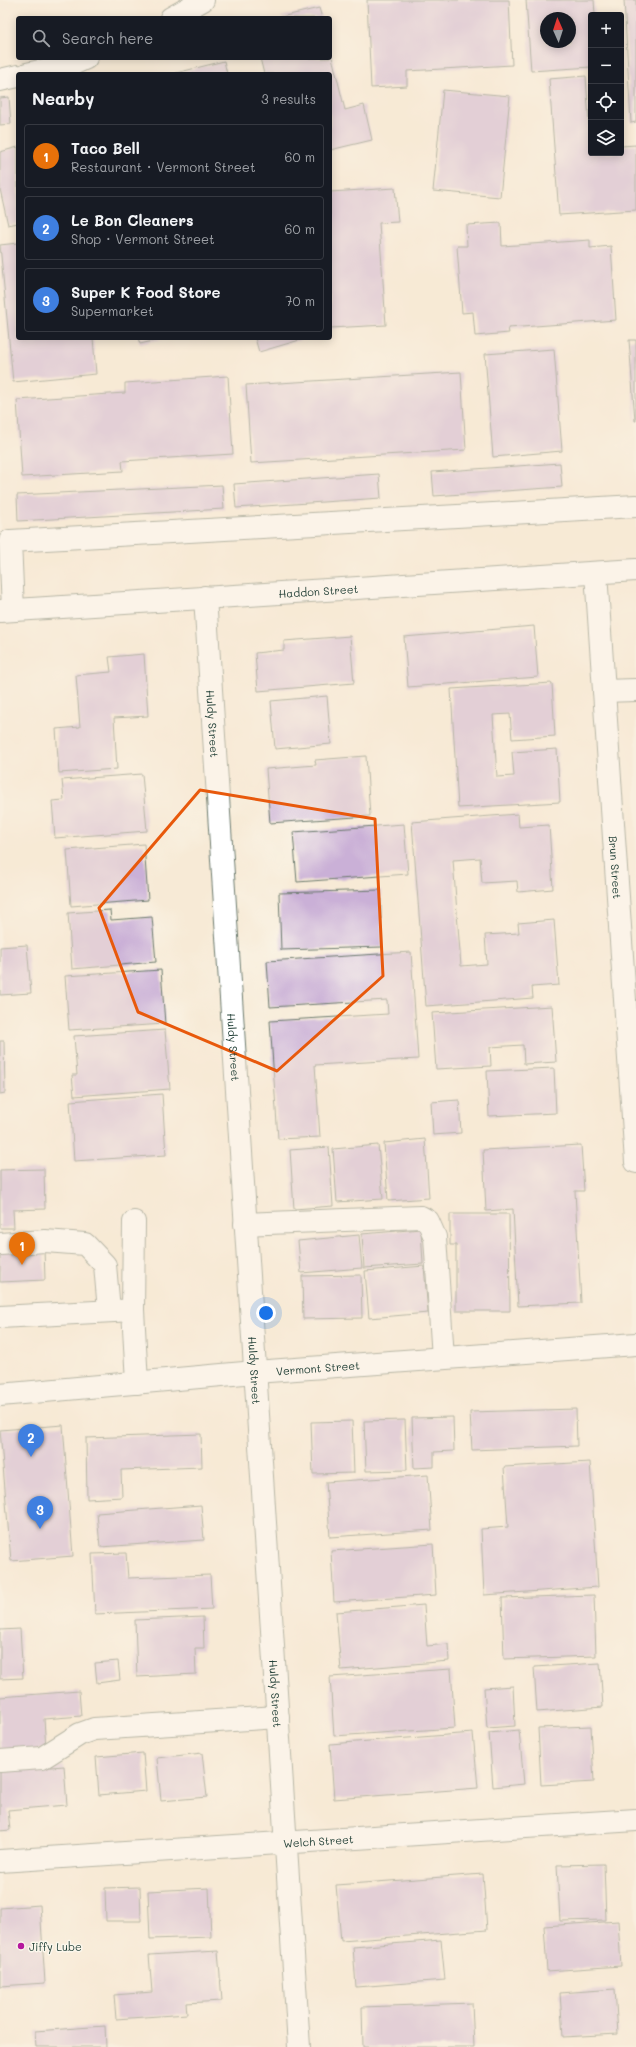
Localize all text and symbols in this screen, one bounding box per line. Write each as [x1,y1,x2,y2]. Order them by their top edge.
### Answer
north arrow [540,12,576,48]
map controls [588,12,624,156]
button: + [588,12,624,48]
search box [16,16,332,60]
icon: search [30,27,52,49]
text: Search here [62,28,153,48]
button: − [588,48,624,84]
button: locate [588,84,624,120]
text: Nearby [32,87,94,109]
text: 3 results [261,90,316,107]
button: layers [588,120,624,156]
text: Taco Bell [71,138,140,158]
text: 1 [43,148,49,165]
text: 60 m [285,148,315,165]
text: Restaurant · Vermont Street [71,158,256,175]
text: Le Bon Cleaners [71,210,194,230]
text: 2 [42,220,50,237]
text: 60 m [285,220,315,237]
text: Shop · Vermont Street [71,230,215,247]
text: Super K Food Store [71,282,221,302]
text: 3 [42,292,50,309]
text: 70 m [285,292,315,309]
text: Supermarket [71,302,154,319]
street label: Haddon Street [278,580,359,601]
street label: Huldy Street [204,689,223,758]
street label: Brun Street [606,835,626,899]
street label: Huldy Street [224,1013,244,1082]
pin: 1 [9,1232,35,1265]
your location [256,1303,276,1323]
street label: Huldy Street [245,1336,265,1405]
street label: Vermont Street [275,1357,361,1378]
pin: 2 [18,1424,44,1457]
pin: 3 [27,1496,53,1529]
street label: Huldy Street [266,1659,286,1728]
street label: Welch Street [283,1831,354,1850]
place label: Jiffy Lube [29,1939,82,1954]
marker: Jiffy Lube [16,1941,26,1951]

